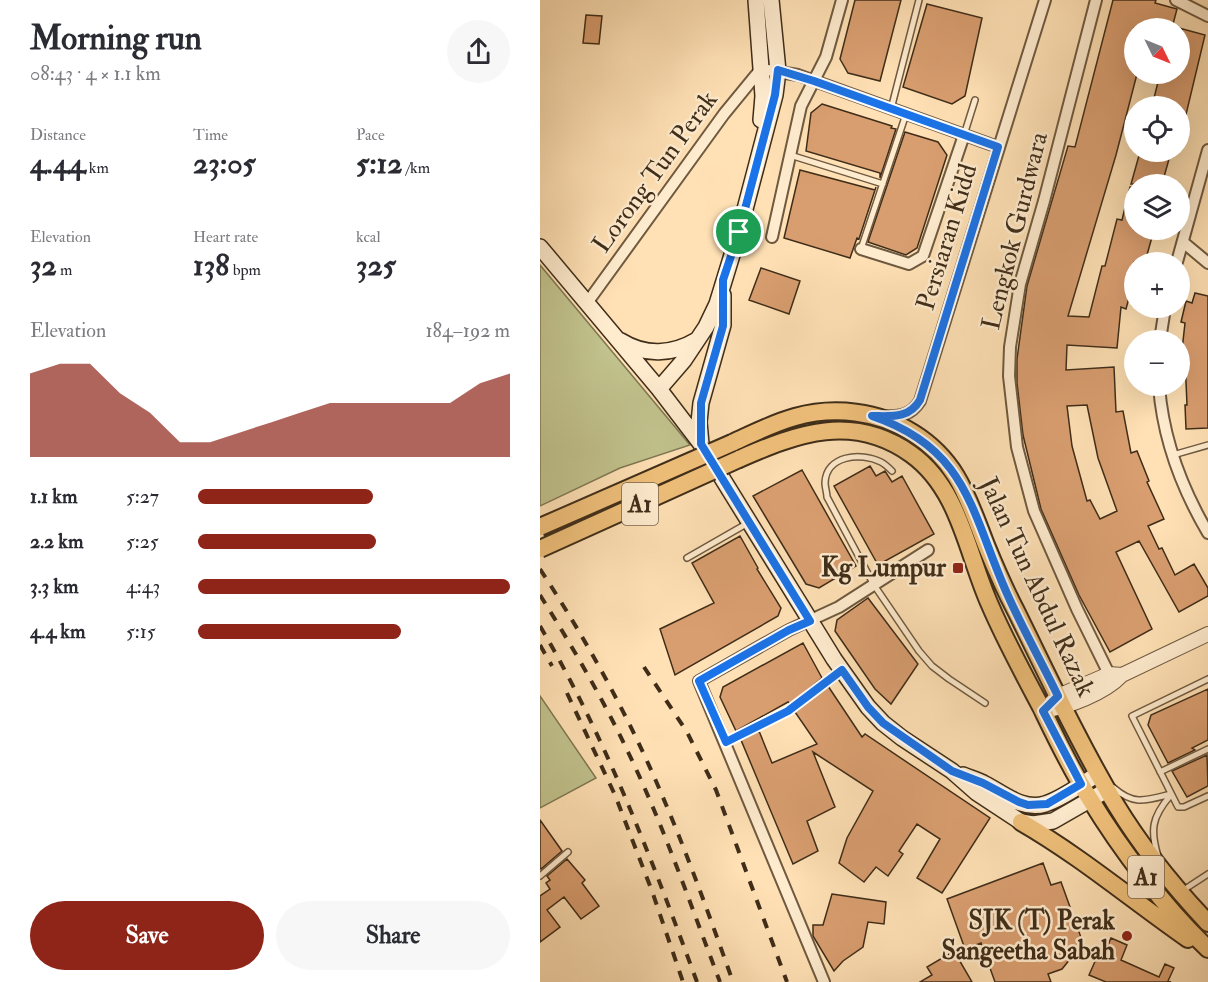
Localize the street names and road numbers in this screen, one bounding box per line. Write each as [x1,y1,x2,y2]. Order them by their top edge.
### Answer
street label: Lorong Tun Perak [585,84,725,259]
street label: Lengkok Gurdwara [975,128,1055,333]
street label: Persiaran Kidd [910,160,984,314]
street label: Jalan Tun Abdul Razak [972,471,1102,702]
road number: A1 [622,483,658,525]
road number: A1 [1128,856,1164,898]

